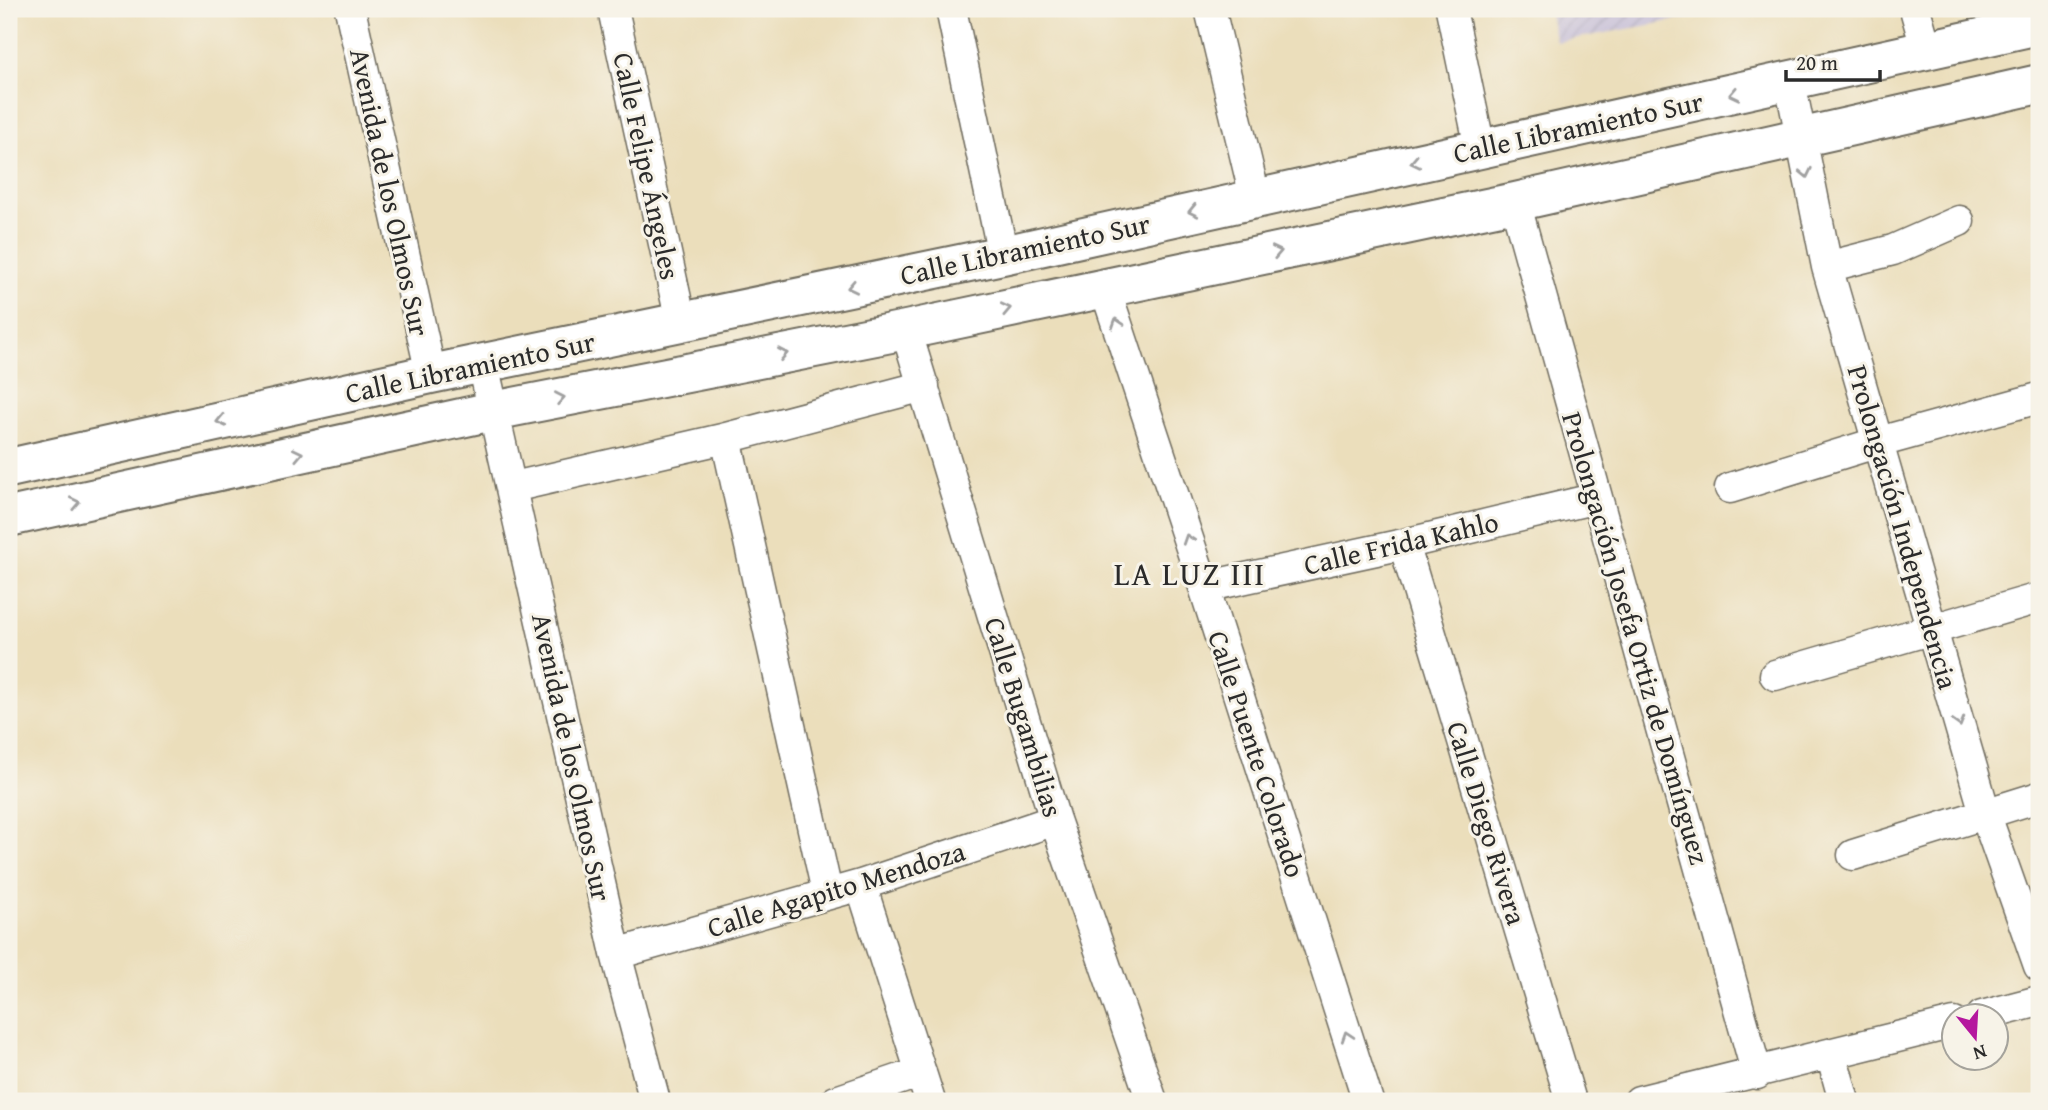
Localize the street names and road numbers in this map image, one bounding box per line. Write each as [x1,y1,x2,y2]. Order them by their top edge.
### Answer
street label: Avenida de los Olmos Sur [340,44,441,340]
street label: Calle Felipe Ángeles [603,49,692,283]
street label: Calle Libramiento Sur [1449,80,1707,173]
street label: Calle Libramiento Sur [896,202,1154,295]
street label: Calle Libramiento Sur [341,320,599,413]
street label: Prolongación Independencia [1838,360,1970,695]
street label: Prolongación Josefa Ortiz de Domínguez [1552,407,1721,869]
street label: Calle Frida Kahlo [1300,500,1502,585]
street label: Avenida de los Olmos Sur [522,609,623,905]
street label: Calle Bugambilias [975,612,1074,822]
street label: Calle Puente Colorado [1198,625,1317,882]
street label: Calle Diego Rivera [1437,716,1538,930]
street label: Calle Agapito Mendoza [702,830,970,947]

